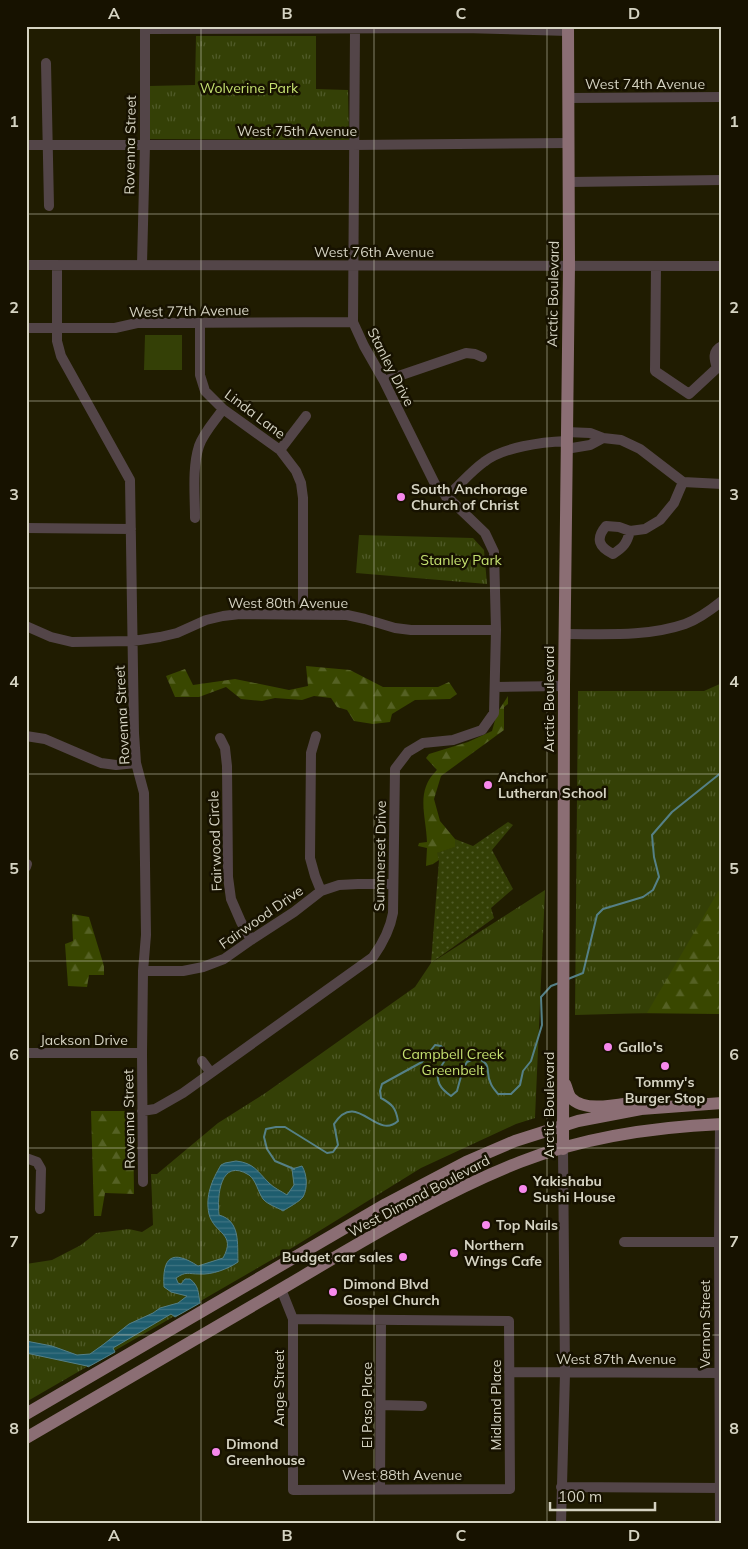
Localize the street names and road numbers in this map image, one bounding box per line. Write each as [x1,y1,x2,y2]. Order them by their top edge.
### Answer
street label: West 74th Avenue [585,75,705,93]
street label: Rovenna Street [120,95,140,195]
street label: West 75th Avenue [237,122,357,140]
street label: Arctic Boulevard [543,241,563,347]
street label: West 76th Avenue [314,243,434,261]
street label: West 77th Avenue [129,301,249,321]
street label: Stanley Drive [363,325,419,409]
street label: Linda Lane [221,385,289,443]
street label: West 80th Avenue [228,594,348,612]
street label: Arctic Boulevard [540,646,558,752]
street label: Rovenna Street [110,665,134,765]
street label: Fairwood Circle [204,790,226,892]
street label: Summerset Drive [370,800,390,912]
street label: Fairwood Drive [215,881,307,953]
street label: Jackson Drive [40,1031,128,1049]
street label: Arctic Boulevard [540,1052,558,1158]
street label: Rovenna Street [119,1069,139,1169]
street label: West Dimond Boulevard [345,1151,493,1241]
street label: Vernon Street [696,1280,714,1368]
street label: Ange Street [270,1349,288,1426]
street label: West 87th Avenue [556,1350,676,1368]
street label: Midland Place [487,1360,505,1451]
street label: El Paso Place [358,1362,376,1448]
street label: West 88th Avenue [342,1466,462,1484]

